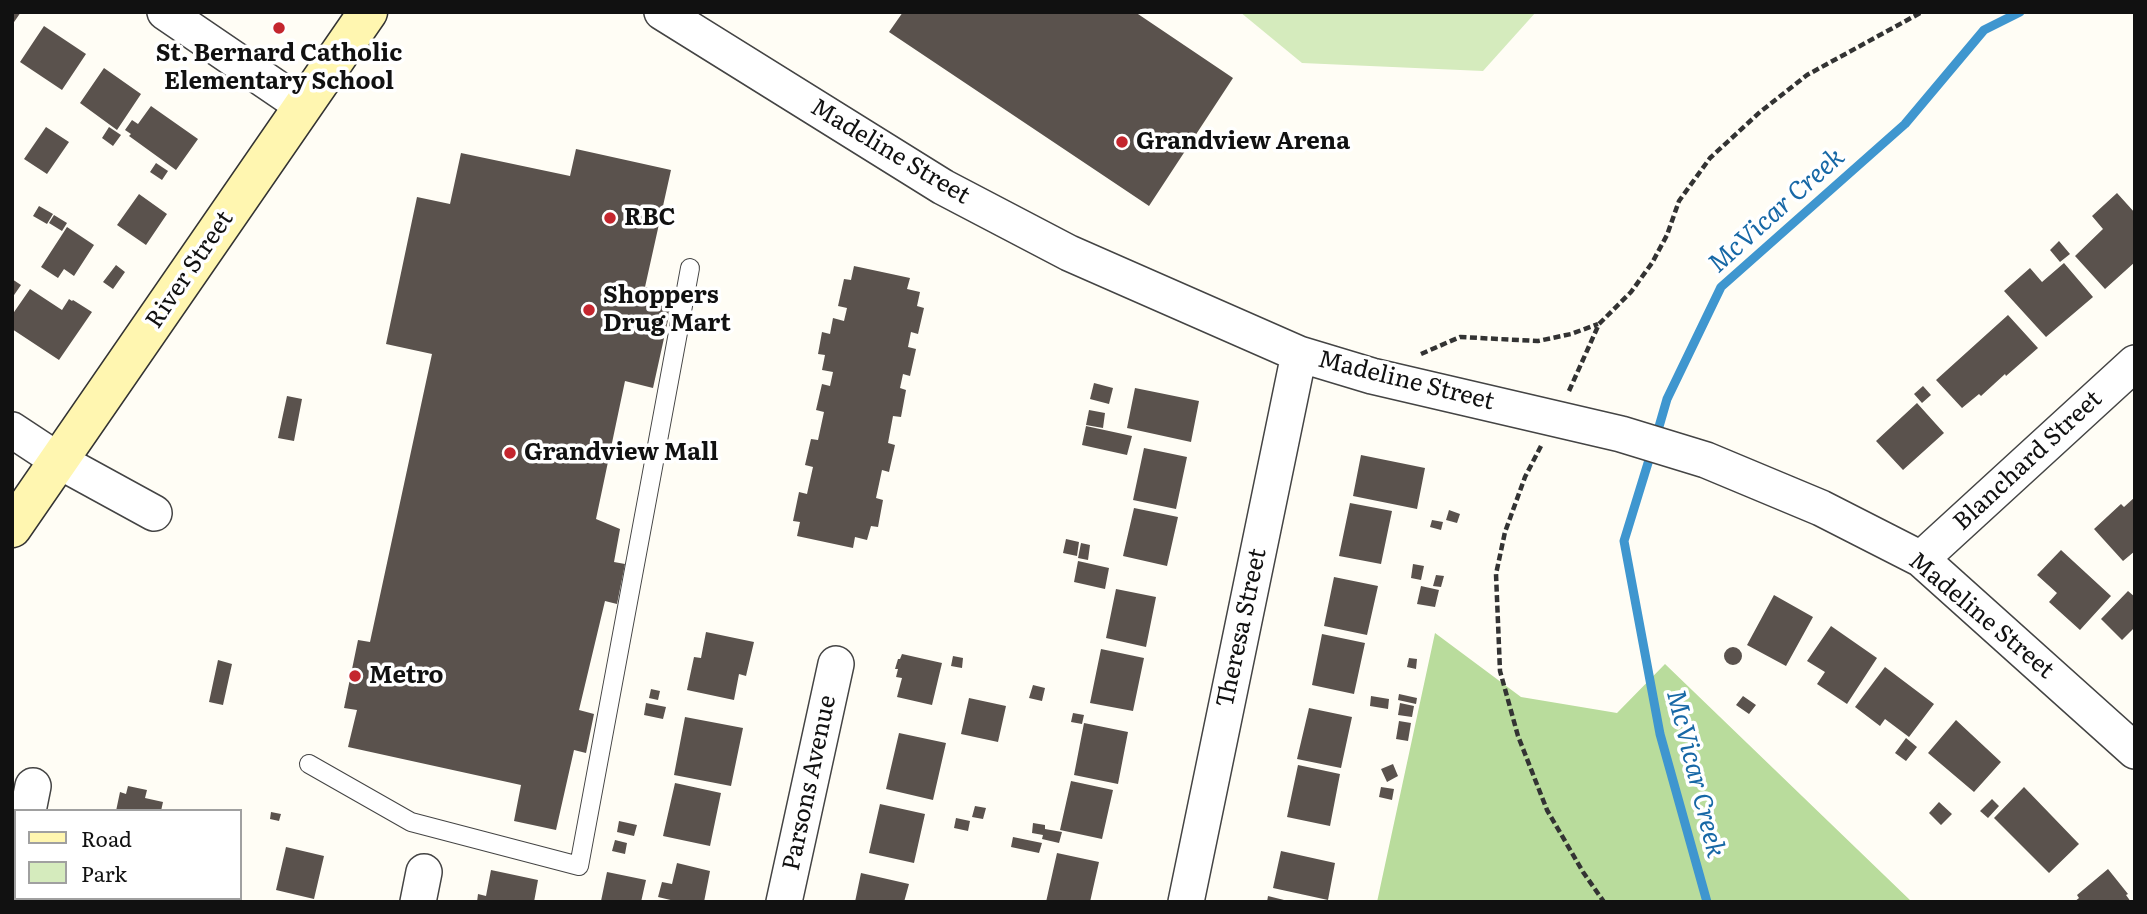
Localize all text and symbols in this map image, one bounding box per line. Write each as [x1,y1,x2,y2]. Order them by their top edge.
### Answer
marker: St. Bernard Catholic Elementary School [271,20,287,36]
place label: St. Bernard Catholic Elementary School [156,40,402,96]
street label: Madeline Street [805,93,975,211]
place label: Grandview Arena [1136,128,1350,156]
marker: Grandview Arena [1114,134,1130,150]
water label: McVicar Creek [1703,142,1851,280]
place label: RBC [624,204,676,232]
street label: River Street [140,206,240,334]
marker: RBC [602,210,618,226]
place label: Shoppers Drug Mart [603,282,731,338]
marker: Shoppers Drug Mart [581,302,597,318]
street label: Madeline Street [1315,345,1497,417]
street label: Blanchard Street [1948,385,2108,537]
place label: Grandview Mall [524,439,718,467]
marker: Grandview Mall [502,445,518,461]
street label: Theresa Street [1211,546,1273,710]
street label: Madeline Street [1903,547,2059,685]
place label: Metro [369,662,444,690]
marker: Metro [347,668,363,684]
water label: McVicar Creek [1659,687,1731,861]
street label: Parsons Avenue [777,693,843,873]
legend [14,809,242,900]
text: Road [81,822,132,853]
text: Park [81,857,127,888]

